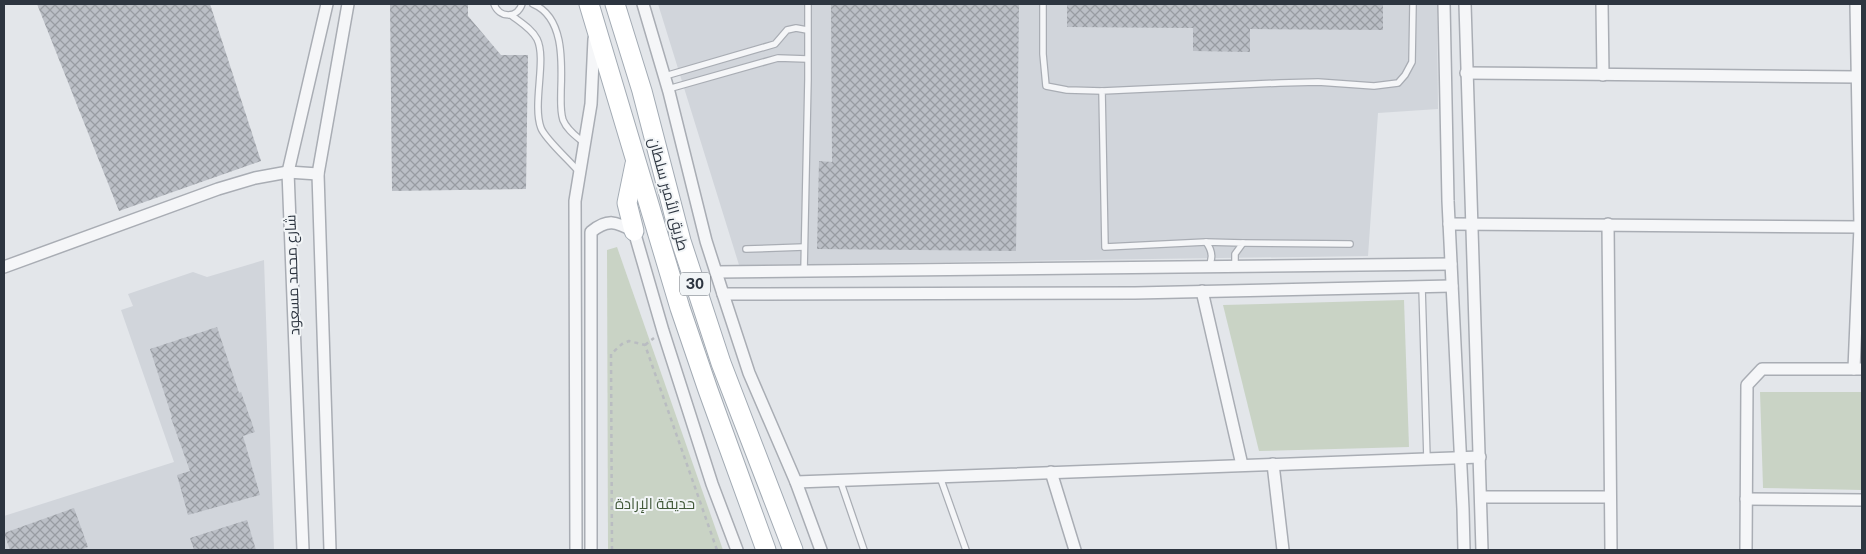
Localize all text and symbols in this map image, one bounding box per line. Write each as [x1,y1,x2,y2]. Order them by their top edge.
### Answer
street label: طريق الأمير سلطان [644,136,692,253]
street label: شارع محمد مسعود [281,214,306,336]
road number: 30 [680,272,710,296]
park label: حديقة الإرادة [615,495,695,513]

